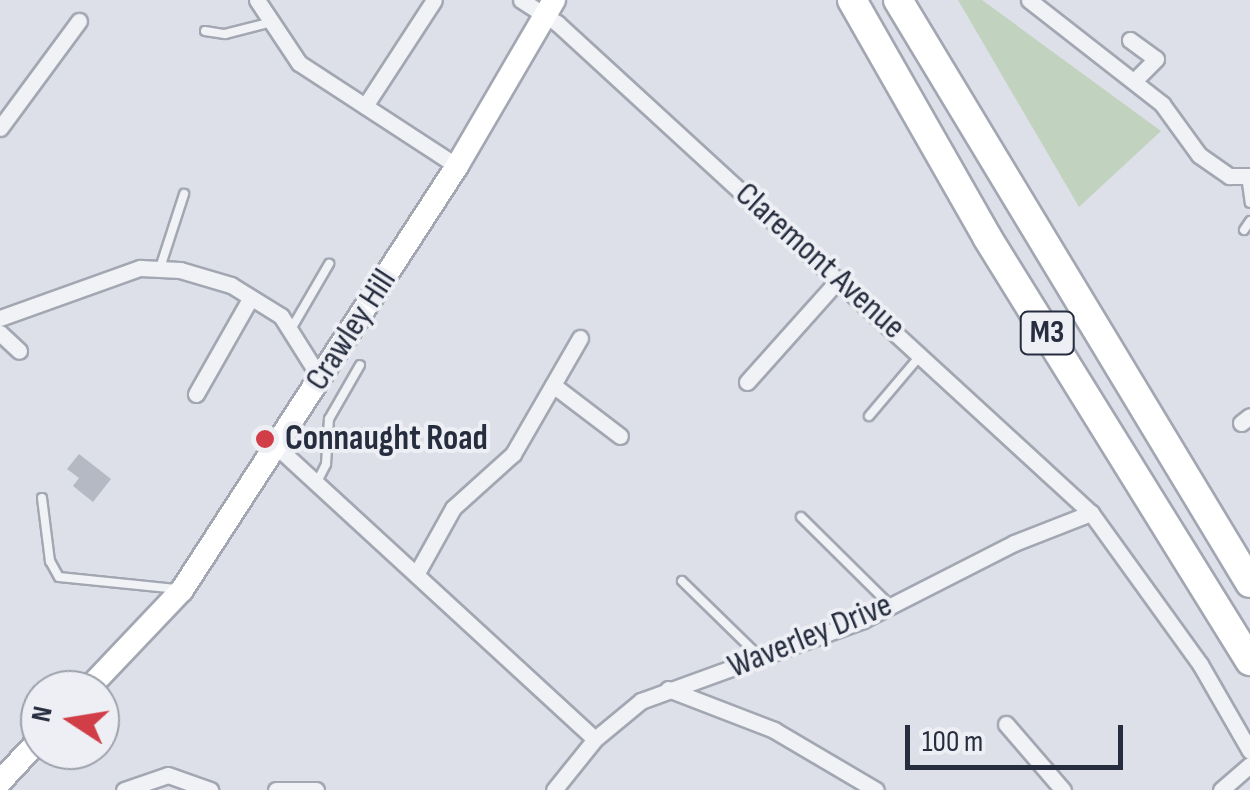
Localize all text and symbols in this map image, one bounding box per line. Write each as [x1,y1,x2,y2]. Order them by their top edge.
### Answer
street label: Claremont Avenue [726,174,914,348]
street label: Crawley Hill [296,262,406,398]
road number: M3 [1020,306,1074,360]
place label: Connaught Road [285,418,488,460]
marker: Connaught Road [254,428,276,450]
street label: Waverley Drive [722,584,898,688]
north arrow [20,670,120,770]
text: N [24,703,60,725]
scale bar [910,705,1128,767]
text: 100 m [922,724,983,760]

